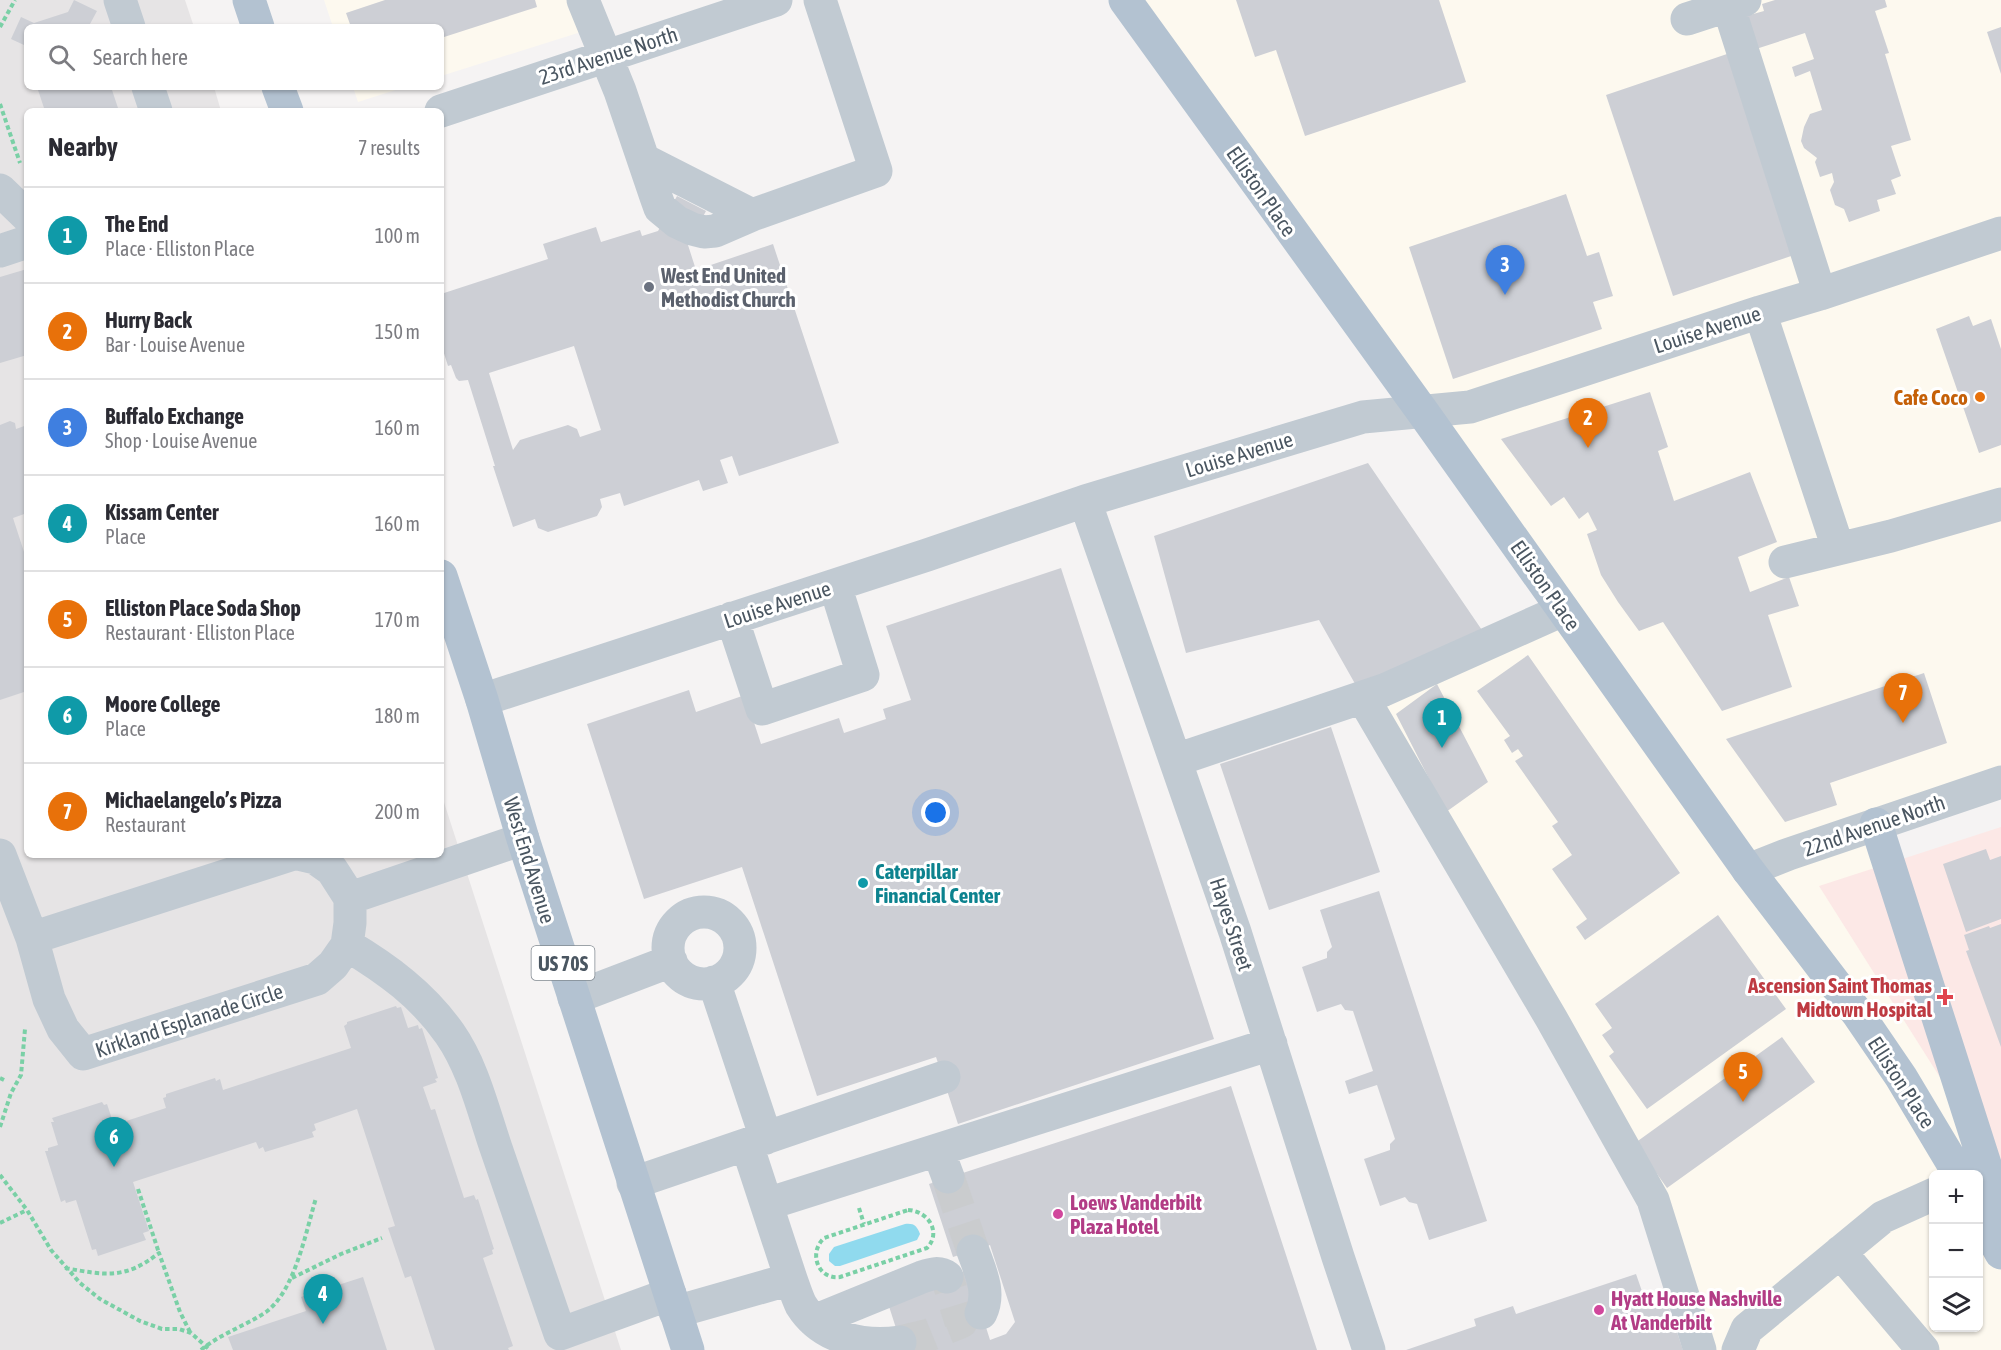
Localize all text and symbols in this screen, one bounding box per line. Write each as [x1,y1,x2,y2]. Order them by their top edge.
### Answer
street label: 23rd Avenue North [536,21,680,89]
search box [24,24,444,90]
icon: search [45,41,78,74]
text: Search here [93,44,188,70]
text: Nearby [48,132,118,162]
text: 7 results [358,136,420,159]
street label: Elliston Place [1222,142,1302,240]
text: The End [105,211,168,237]
text: 1 [63,224,72,247]
text: 100 m [375,224,420,247]
text: Place · Elliston Place [105,237,255,260]
pin: 3 [1486,246,1524,295]
place label: West End United Methodist Church [660,263,796,311]
marker: West End United Methodist Church [642,280,656,294]
street label: Louise Avenue [1651,300,1763,358]
text: Hurry Back [105,307,192,333]
text: 2 [63,320,72,343]
text: 150 m [375,320,420,343]
text: Bar · Louise Avenue [105,333,245,356]
place label: Cafe Coco [1894,385,1968,409]
marker: Cafe Coco [1973,390,1987,404]
pin: 2 [1568,398,1608,448]
text: Buffalo Exchange [105,403,244,429]
text: 3 [63,416,72,439]
text: 160 m [375,416,420,439]
street label: Louise Avenue [1182,426,1296,482]
text: Shop · Louise Avenue [105,429,257,452]
text: Kissam Center [105,499,219,525]
text: 4 [63,512,72,535]
text: 160 m [375,512,420,535]
text: Place [105,525,146,548]
street label: Elliston Place [1506,536,1586,634]
street label: Louise Avenue [721,575,833,633]
text: Elliston Place Soda Shop [105,595,301,621]
text: 5 [63,608,72,631]
text: 170 m [375,608,420,631]
text: Restaurant · Elliston Place [105,621,295,644]
pin: 7 [1884,674,1922,723]
text: Moore College [105,691,221,717]
pin: 1 [1422,698,1462,748]
text: 6 [63,704,72,727]
text: 180 m [375,704,420,727]
text: Place [105,717,146,740]
text: Michaelangelo’s Pizza [105,787,282,813]
street label: 22nd Avenue North [1800,790,1948,860]
street label: West End Avenue [499,794,561,926]
your location [921,798,950,827]
text: 7 [63,800,72,823]
text: 200 m [375,800,420,823]
text: Restaurant [105,813,186,836]
place label: Caterpillar Financial Center [875,859,1001,907]
street label: Hayes Street [1206,874,1258,974]
marker: Caterpillar Financial Center [856,876,870,890]
road number: US 70S [532,946,594,980]
place label: Ascension Saint Thomas Midtown Hospital [1747,973,1933,1021]
street label: Kirkland Esplanade Circle [92,978,286,1062]
marker: Ascension Saint Thomas Midtown Hospital [1936,988,1954,1006]
street label: Elliston Place [1864,1032,1940,1132]
pin: 5 [1724,1052,1762,1102]
pin: 6 [94,1118,134,1167]
map controls [1929,1170,1983,1332]
button: + [1929,1170,1983,1224]
place label: Loews Vanderbilt Plaza Hotel [1070,1190,1202,1238]
marker: Loews Vanderbilt Plaza Hotel [1051,1207,1065,1221]
button: − [1929,1224,1983,1278]
pin: 4 [304,1274,342,1324]
button: layers [1929,1278,1983,1332]
place label: Hyatt House Nashville At Vanderbilt [1610,1286,1782,1334]
marker: Hyatt House Nashville At Vanderbilt [1592,1303,1606,1317]

